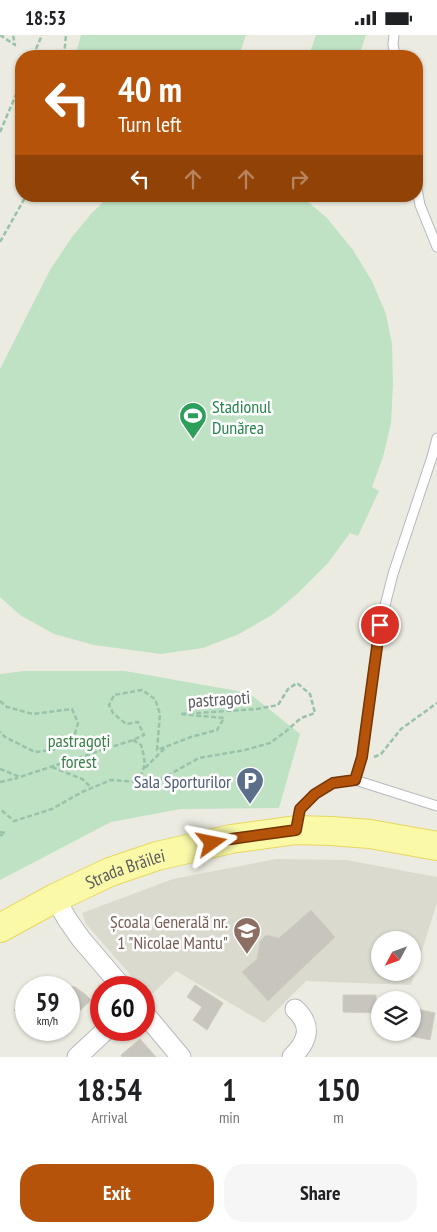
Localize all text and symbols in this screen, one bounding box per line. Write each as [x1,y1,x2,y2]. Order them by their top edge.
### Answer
text: 18:53 [25,6,66,30]
text: 40 m [118,66,182,112]
icon: left [35,70,100,135]
text: Turn left [118,110,182,138]
icon: left [126,165,154,193]
icon: ahead [179,165,207,193]
icon: ahead [232,165,260,193]
icon: right [285,165,313,193]
place label: Stadionul Dunărea [212,395,272,439]
sports icon: Stadionul Dunărea [178,401,208,440]
pin [359,604,401,646]
icon: arrive [366,611,394,639]
street label: pastragoti [187,685,251,713]
park label: pastragoți forest [48,729,110,773]
parking icon: Sala Sporturilor [235,766,265,805]
place label: Sala Sporturilor [134,770,231,793]
position arrow [185,816,237,868]
street label: Strada Brăilei [81,843,167,894]
place label: Școala Generală nr. 1 "Nicolae Mantu" [110,910,228,954]
school or university icon: Școala Generală nr. 1 "Nicolae Mantu" [232,916,262,955]
north arrow [371,931,421,981]
map controls [371,931,421,1041]
speed limit sign: 60 [90,976,155,1041]
text: 59 [36,986,59,1018]
button: layers [371,991,421,1041]
text: km/h [37,1013,58,1028]
text: 18:54 [77,1070,142,1109]
text: 1 [222,1070,237,1109]
text: 150 [317,1070,360,1109]
text: Arrival [91,1107,128,1127]
text: min [219,1107,240,1127]
text: m [333,1107,344,1127]
button: Exit [20,1164,214,1222]
button: Share [224,1164,417,1222]

